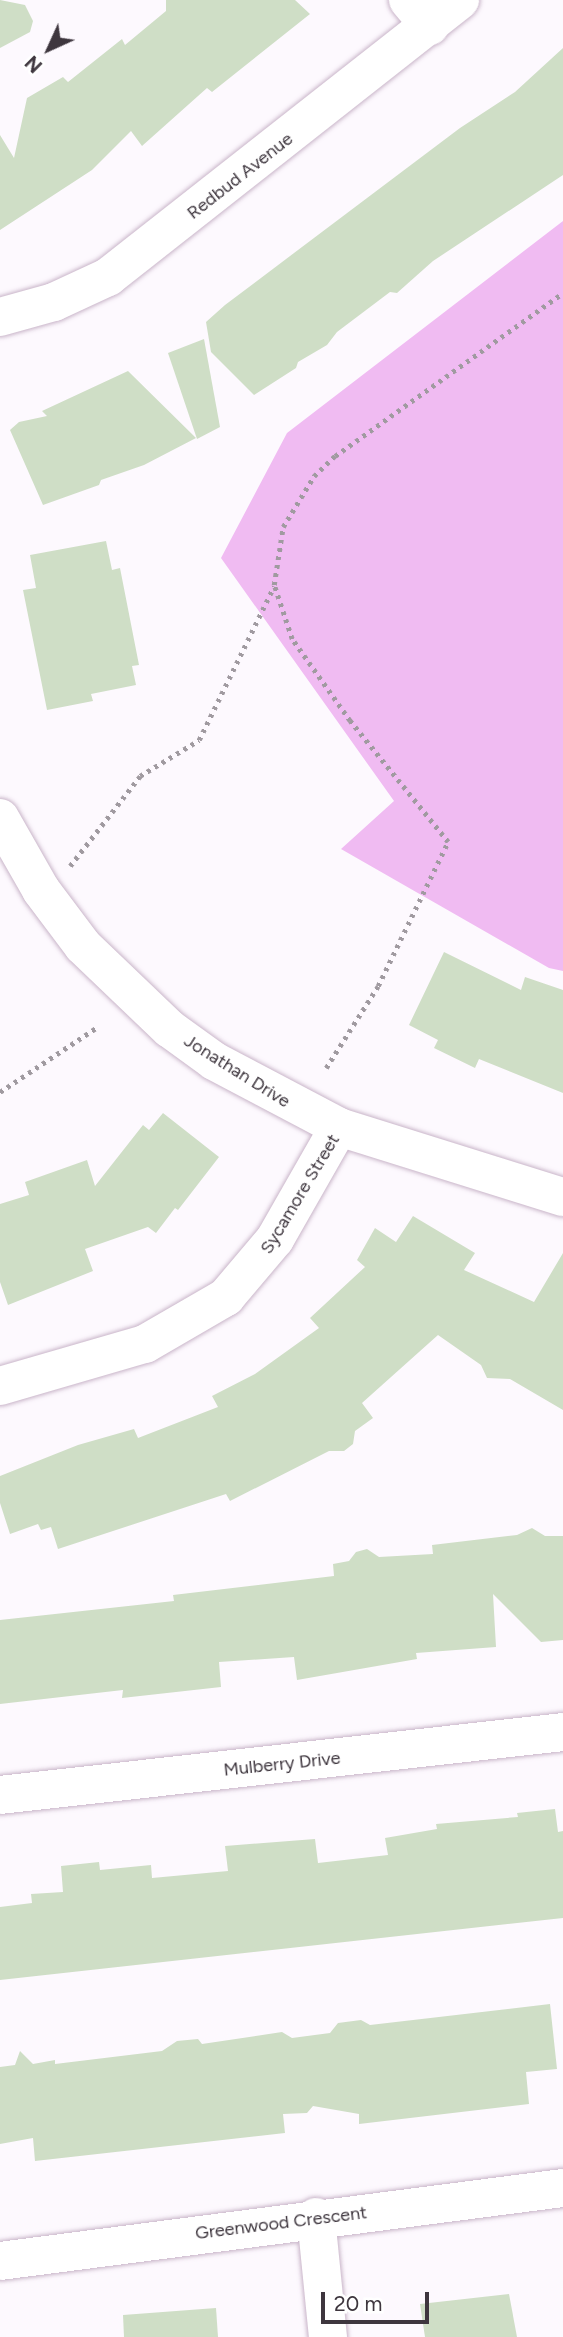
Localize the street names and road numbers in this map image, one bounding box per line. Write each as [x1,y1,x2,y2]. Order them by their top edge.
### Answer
street label: Redbud Avenue [183,128,297,224]
street label: Jonathan Drive [180,1030,294,1112]
street label: Sycamore Street [256,1130,344,1258]
street label: Mulberry Drive [223,1747,341,1781]
street label: Greenwood Crescent [194,2202,368,2244]

